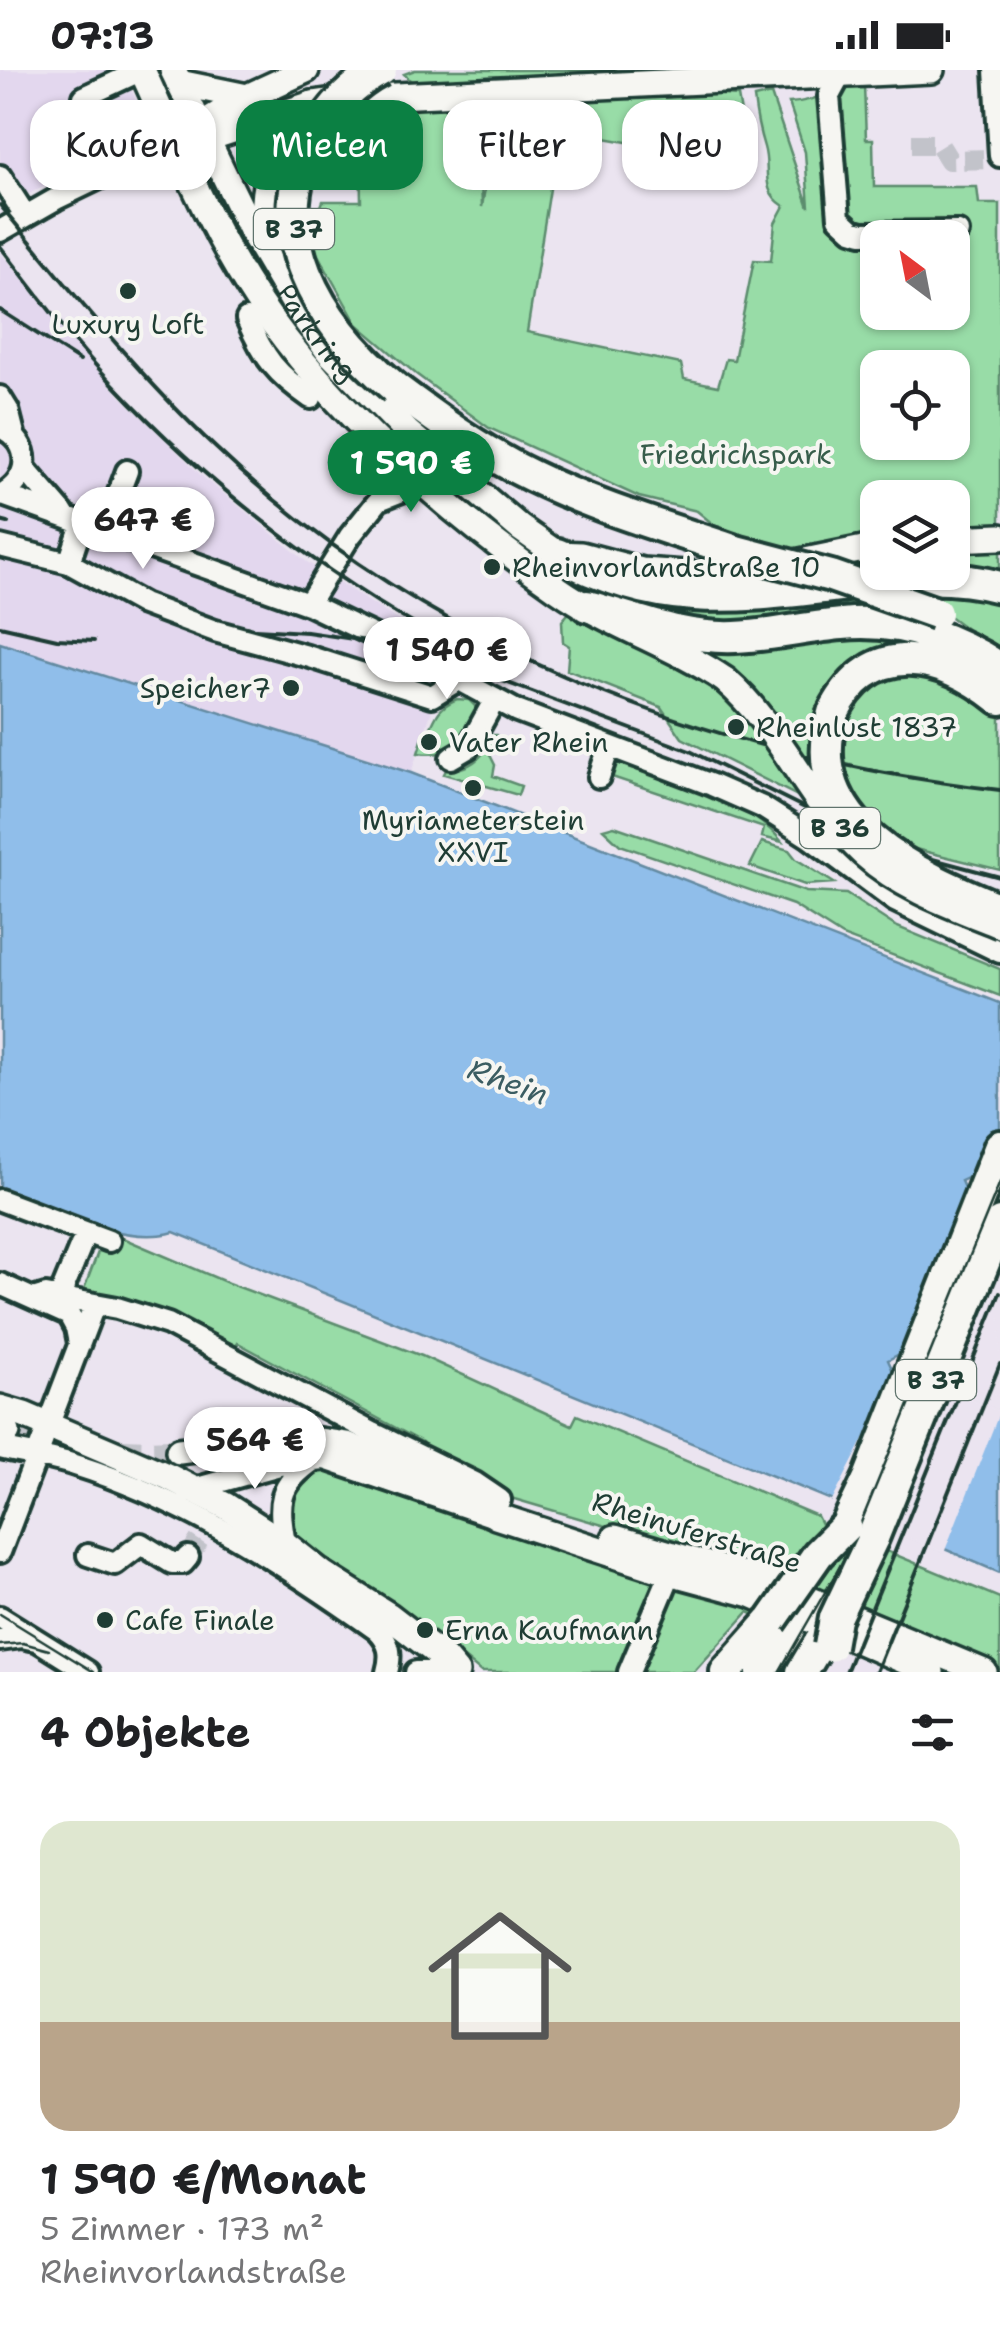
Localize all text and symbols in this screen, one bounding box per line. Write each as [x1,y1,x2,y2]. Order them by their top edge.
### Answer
text: 07:13 [50,10,154,61]
chip: Kaufen [30,100,216,190]
chip: Mieten [236,100,423,190]
chip: Filter [443,100,602,190]
chip: Neu [622,100,758,190]
road number: B 37 [254,209,334,249]
north arrow [860,220,970,330]
map controls [860,220,970,590]
street label: Parkring [268,277,366,389]
marker: Luxury Loft [117,280,139,302]
place label: Luxury Loft [52,305,204,343]
button: locate [860,350,970,460]
pin: 1 590 € [319,430,503,515]
park label: Friedrichspark [640,435,832,473]
text: 1 590 € [350,441,472,484]
button: layers [860,480,970,590]
pin: 647 € [73,487,213,572]
text: 647 € [93,498,193,541]
place label: Rheinvorlandstraße 10 [512,548,821,586]
marker: Rheinvorlandstraße 10 [481,556,503,578]
pin: 1 540 € [355,617,539,702]
text: 1 540 € [385,628,509,671]
place label: Speicher7 [140,669,271,707]
marker: Speicher7 [280,677,302,699]
place label: Rheinlust 1837 [756,708,957,746]
marker: Rheinlust 1837 [725,716,747,738]
place label: Vater Rhein [449,723,608,761]
marker: Vater Rhein [418,731,440,753]
marker: Myriameterstein XXVI [462,777,484,799]
place label: Myriameterstein XXVI [362,801,584,871]
road number: B 36 [800,808,880,848]
water label: Rhein [462,1048,554,1115]
road number: B 37 [896,1360,976,1400]
pin: 564 € [185,1407,325,1492]
text: 564 € [206,1418,304,1461]
street label: Rheinuferstraße [588,1482,806,1582]
place label: Cafe Finale [125,1601,275,1639]
marker: Cafe Finale [94,1609,116,1631]
place label: Erna Kaufmann [445,1611,654,1649]
marker: Erna Kaufmann [414,1619,436,1641]
text: 4 Objekte [40,1704,251,1760]
icon: filters [905,1705,960,1760]
icon: home [410,1886,590,2066]
text: 1 590 €/Monat [40,2151,366,2207]
text: 5 Zimmer · 173 m² [40,2207,324,2250]
text: Rheinvorlandstraße [40,2250,347,2293]

